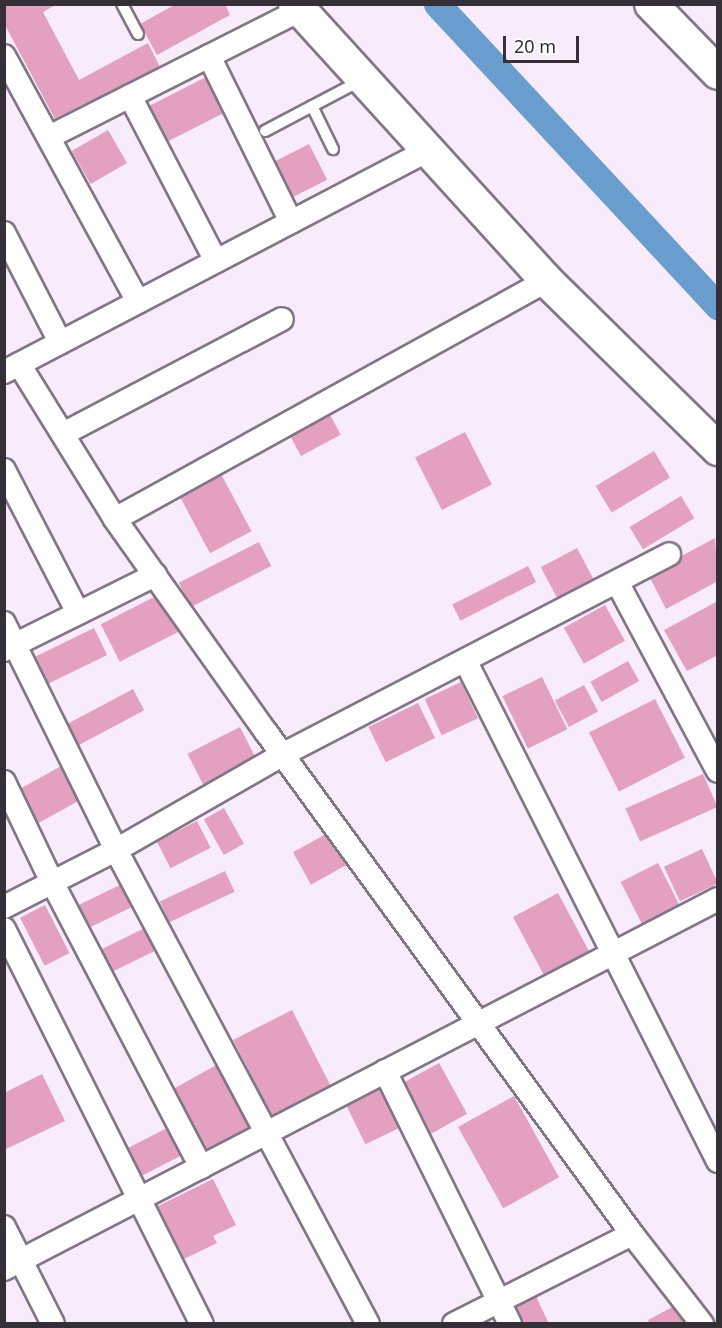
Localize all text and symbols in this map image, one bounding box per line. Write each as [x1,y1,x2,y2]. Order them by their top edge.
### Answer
scale bar [506,24,582,62]
text: 20 m [514,34,556,58]

